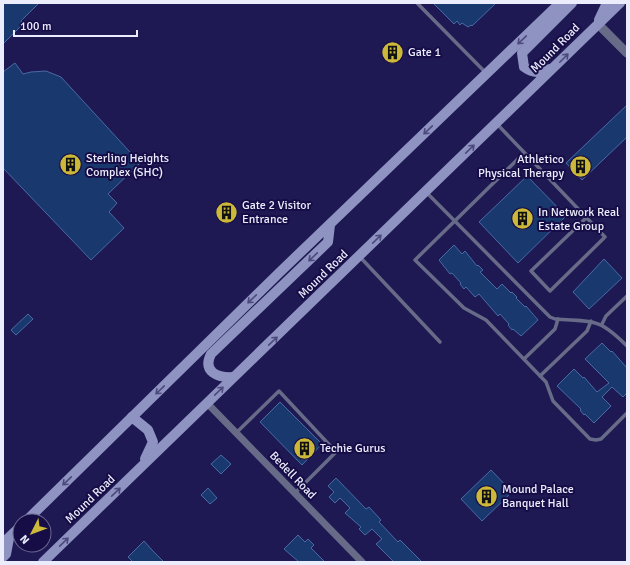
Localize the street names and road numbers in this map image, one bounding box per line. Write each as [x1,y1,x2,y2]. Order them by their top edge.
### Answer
street label: Mound Road [528,21,583,76]
street label: Mound Road [295,247,351,302]
street label: Bedell Road [266,448,319,502]
street label: Mound Road [62,472,118,527]

